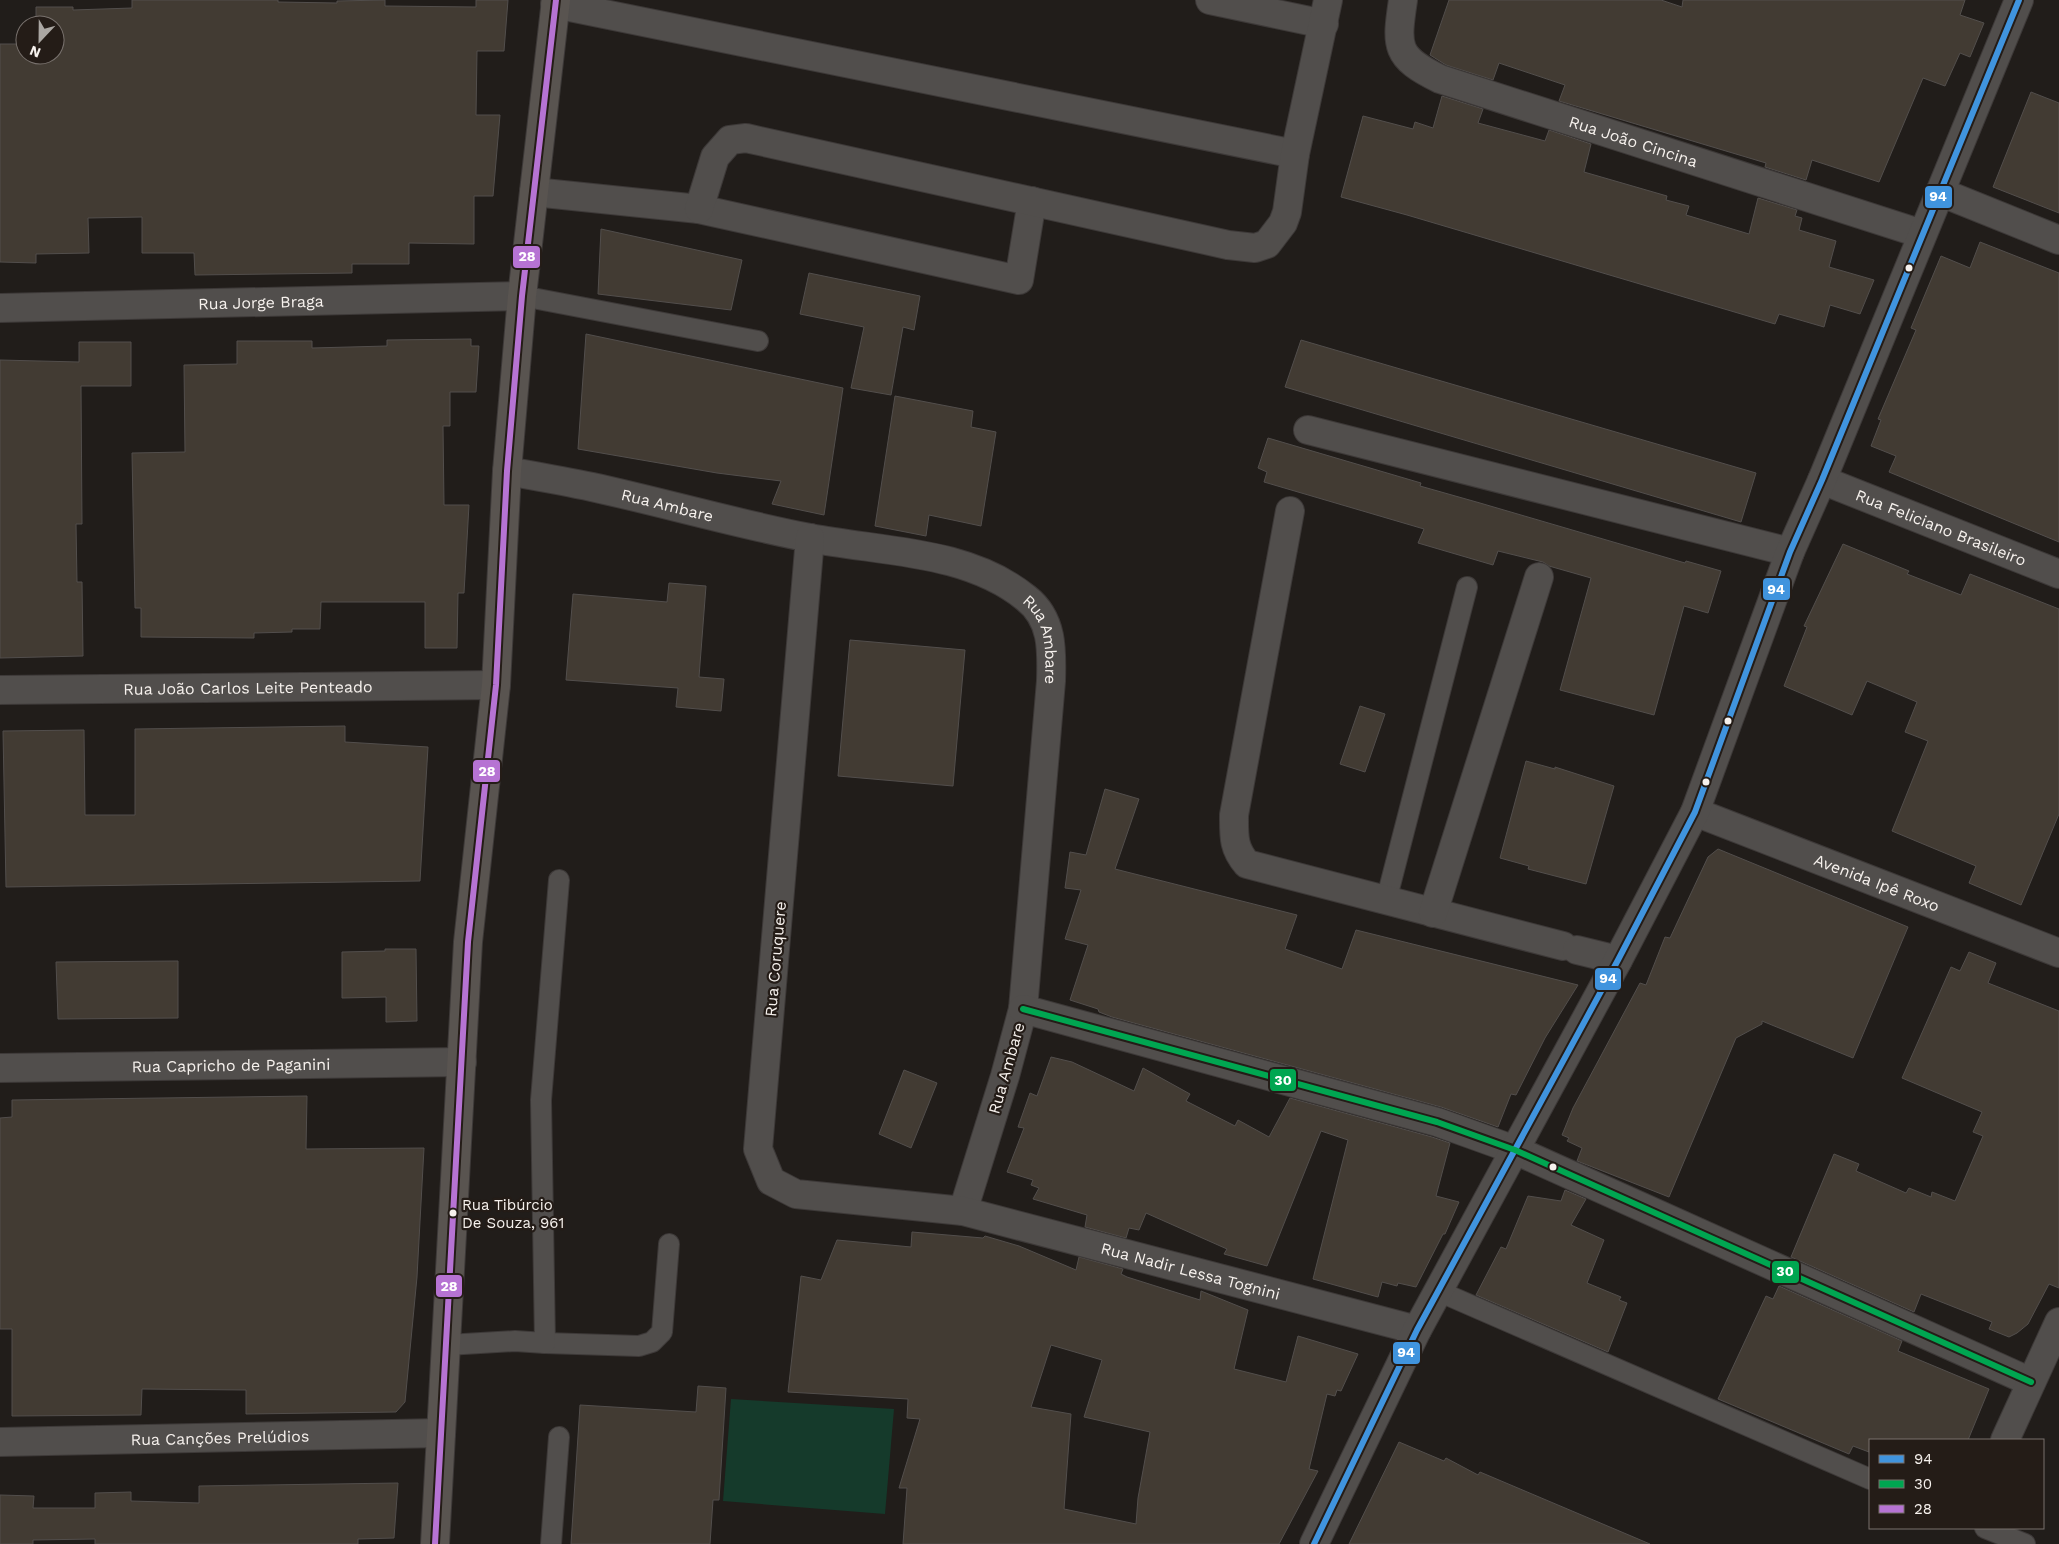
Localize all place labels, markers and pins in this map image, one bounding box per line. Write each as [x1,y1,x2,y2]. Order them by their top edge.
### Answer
unlabelled marker [1904,263,1914,273]
unlabelled marker [1723,716,1733,726]
unlabelled marker [1701,777,1711,787]
unlabelled marker [1548,1162,1558,1172]
place label: Rua Tibúrcio De Souza, 961 [462,1196,564,1232]
marker: Rua Tibúrcio De Souza, 961 [448,1208,458,1218]

